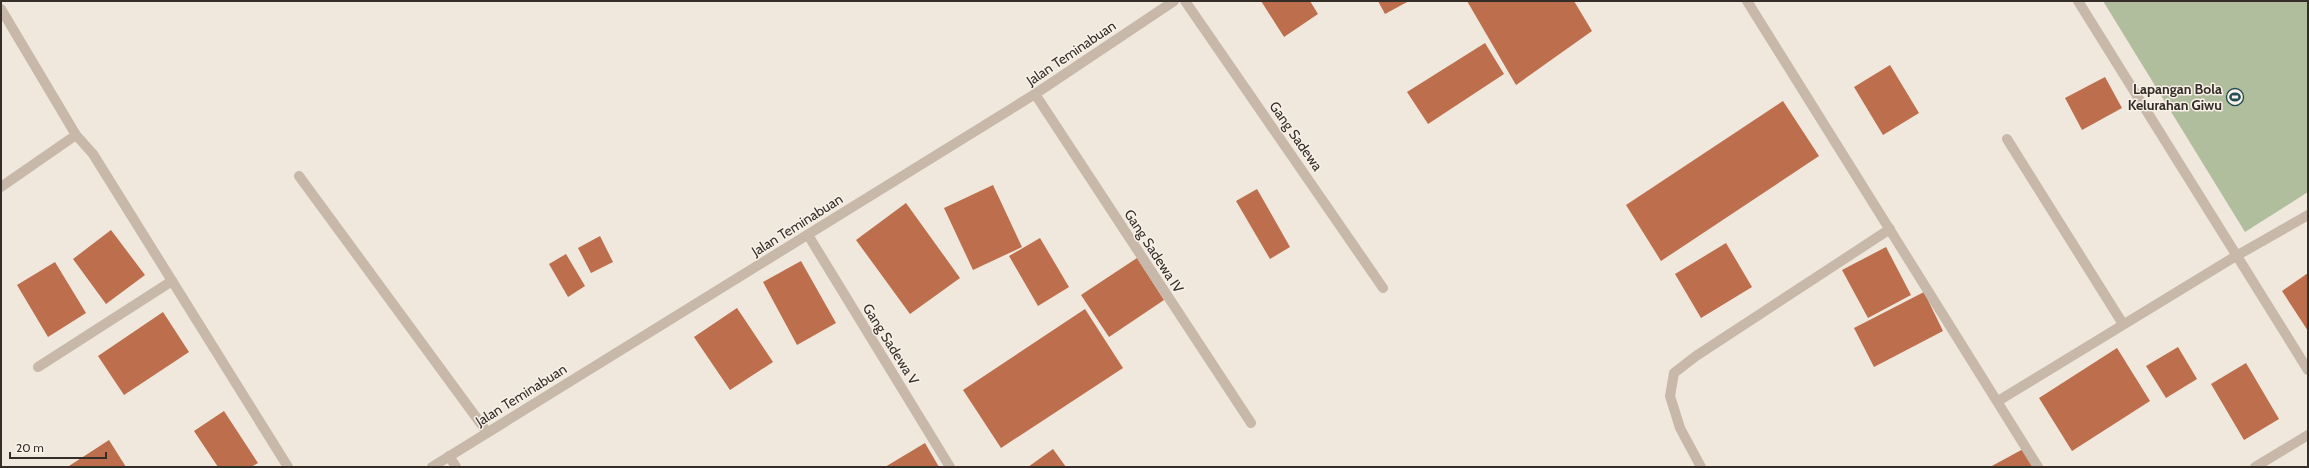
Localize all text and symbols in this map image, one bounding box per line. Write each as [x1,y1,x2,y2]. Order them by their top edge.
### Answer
street label: Jalan Teminabuan [1022,16,1119,90]
place label: Lapangan Bola Kelurahan Giwu [2128,80,2222,114]
sports icon: Lapangan Bola Kelurahan Giwu [2225,87,2245,107]
street label: Gang Sadewa [1265,98,1327,174]
street label: Jalan Teminabuan [747,190,846,261]
street label: Gang Sadewa IV [1120,206,1188,297]
street label: Gang Sadewa V [859,300,923,388]
street label: Jalan Teminabuan [471,360,570,431]
scale bar [10,434,106,460]
text: 20 m [16,440,44,455]

